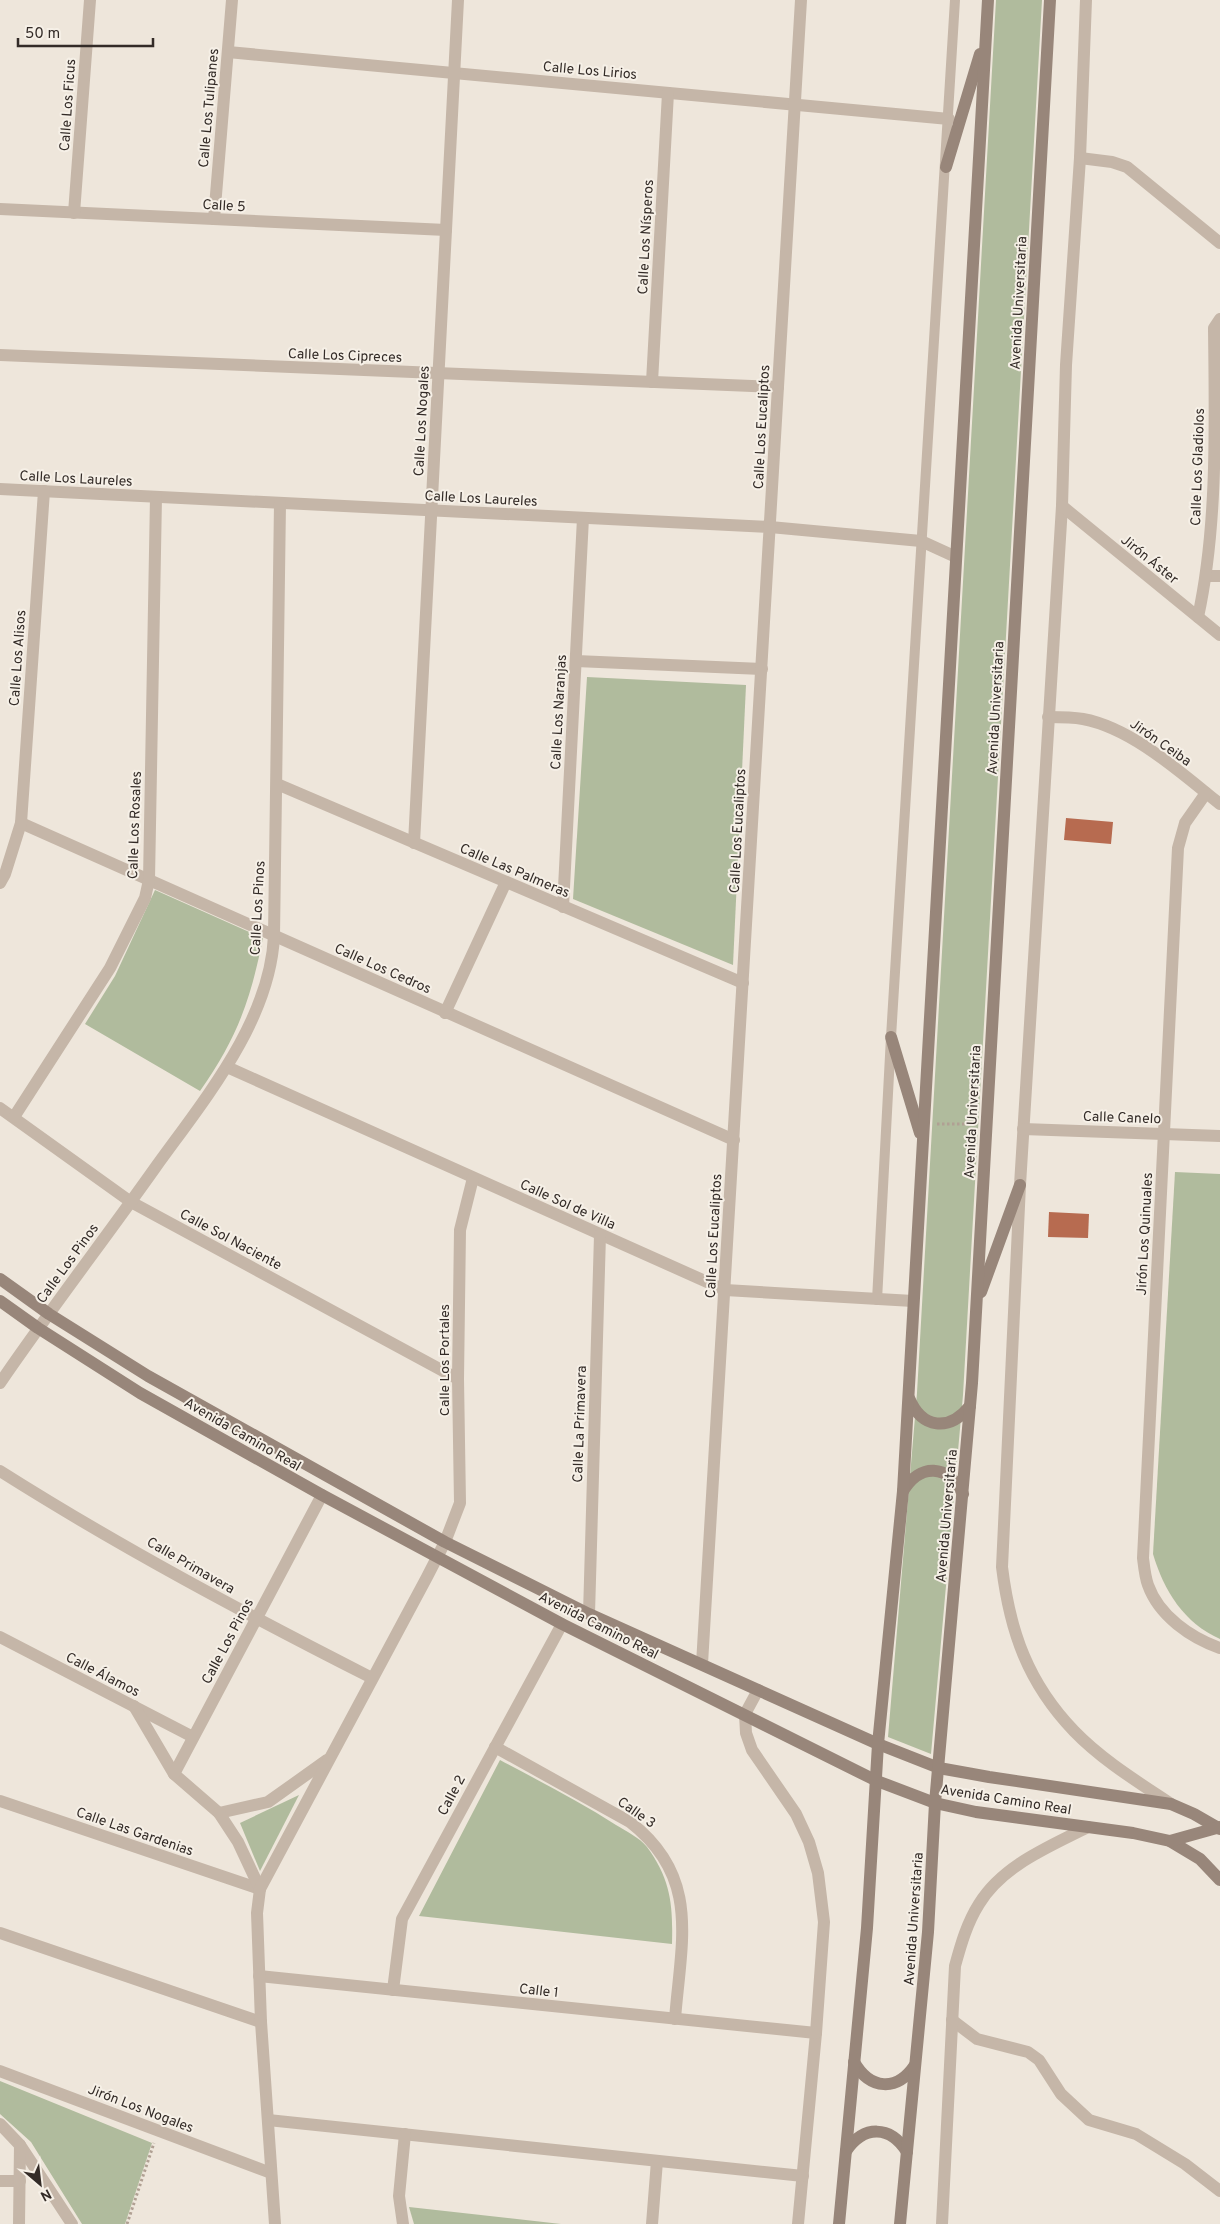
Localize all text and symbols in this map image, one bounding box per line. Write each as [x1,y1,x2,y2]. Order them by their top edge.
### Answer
scale bar [18,15,152,47]
text: 50 m [25,25,60,44]
street label: Calle Los Tulipanes [196,48,223,169]
street label: Calle Los Ficus [57,58,80,152]
street label: Calle Los Lirios [542,59,638,84]
street label: Calle Los Nísperos [635,179,658,295]
street label: Calle 5 [202,197,246,216]
street label: Avenida Universitaria [1008,236,1031,370]
street label: Calle Los Cipreces [288,346,402,367]
street label: Calle Los Eucaliptos [751,364,774,490]
street label: Calle Los Nogales [411,365,434,477]
street label: Calle Los Gladiolos [1188,408,1209,526]
street label: Calle Los Laureles [19,468,133,491]
street label: Calle Los Laureles [424,488,538,511]
street label: Jirón Áster [1117,531,1182,589]
street label: Calle Los Alisos [7,609,30,707]
street label: Avenida Universitaria [985,641,1008,775]
street label: Calle Los Naranjas [548,654,571,770]
street label: Jirón Ceiba [1126,716,1194,771]
street label: Calle Los Eucaliptos [727,768,750,894]
street label: Calle Los Rosales [125,771,146,879]
street label: Calle Las Palmeras [457,840,572,902]
street label: Calle Los Pinos [248,860,269,956]
street label: Calle Los Cedros [331,940,433,998]
street label: Avenida Universitaria [962,1045,985,1179]
street label: Calle Canelo [1083,1109,1162,1128]
street label: Jirón Los Quinuales [1134,1172,1157,1296]
street label: Calle Los Eucaliptos [703,1173,726,1299]
street label: Calle Sol de Villa [517,1177,618,1234]
street label: Calle Sol Naciente [176,1206,284,1274]
street label: Calle Los Pinos [34,1221,103,1307]
street label: Calle Los Portales [437,1304,454,1416]
street label: Calle La Primavera [570,1365,591,1483]
street label: Avenida Camino Real [181,1395,304,1476]
street label: Avenida Universitaria [933,1449,962,1584]
street label: Calle Primavera [143,1534,237,1598]
street label: Avenida Camino Real [536,1589,661,1664]
street label: Calle Los Pinos [199,1596,258,1687]
street label: Calle Álamos [62,1648,143,1701]
street label: Calle 2 [435,1773,470,1819]
street label: Avenida Camino Real [939,1782,1072,1819]
street label: Calle 3 [614,1794,659,1833]
street label: Calle Las Gardenias [74,1804,195,1860]
street label: Avenida Universitaria [901,1852,928,1986]
street label: Calle 1 [518,1981,560,2002]
street label: Jirón Los Nogales [85,2081,196,2137]
north arrow [15,2159,65,2209]
text: N [37,2184,54,2204]

